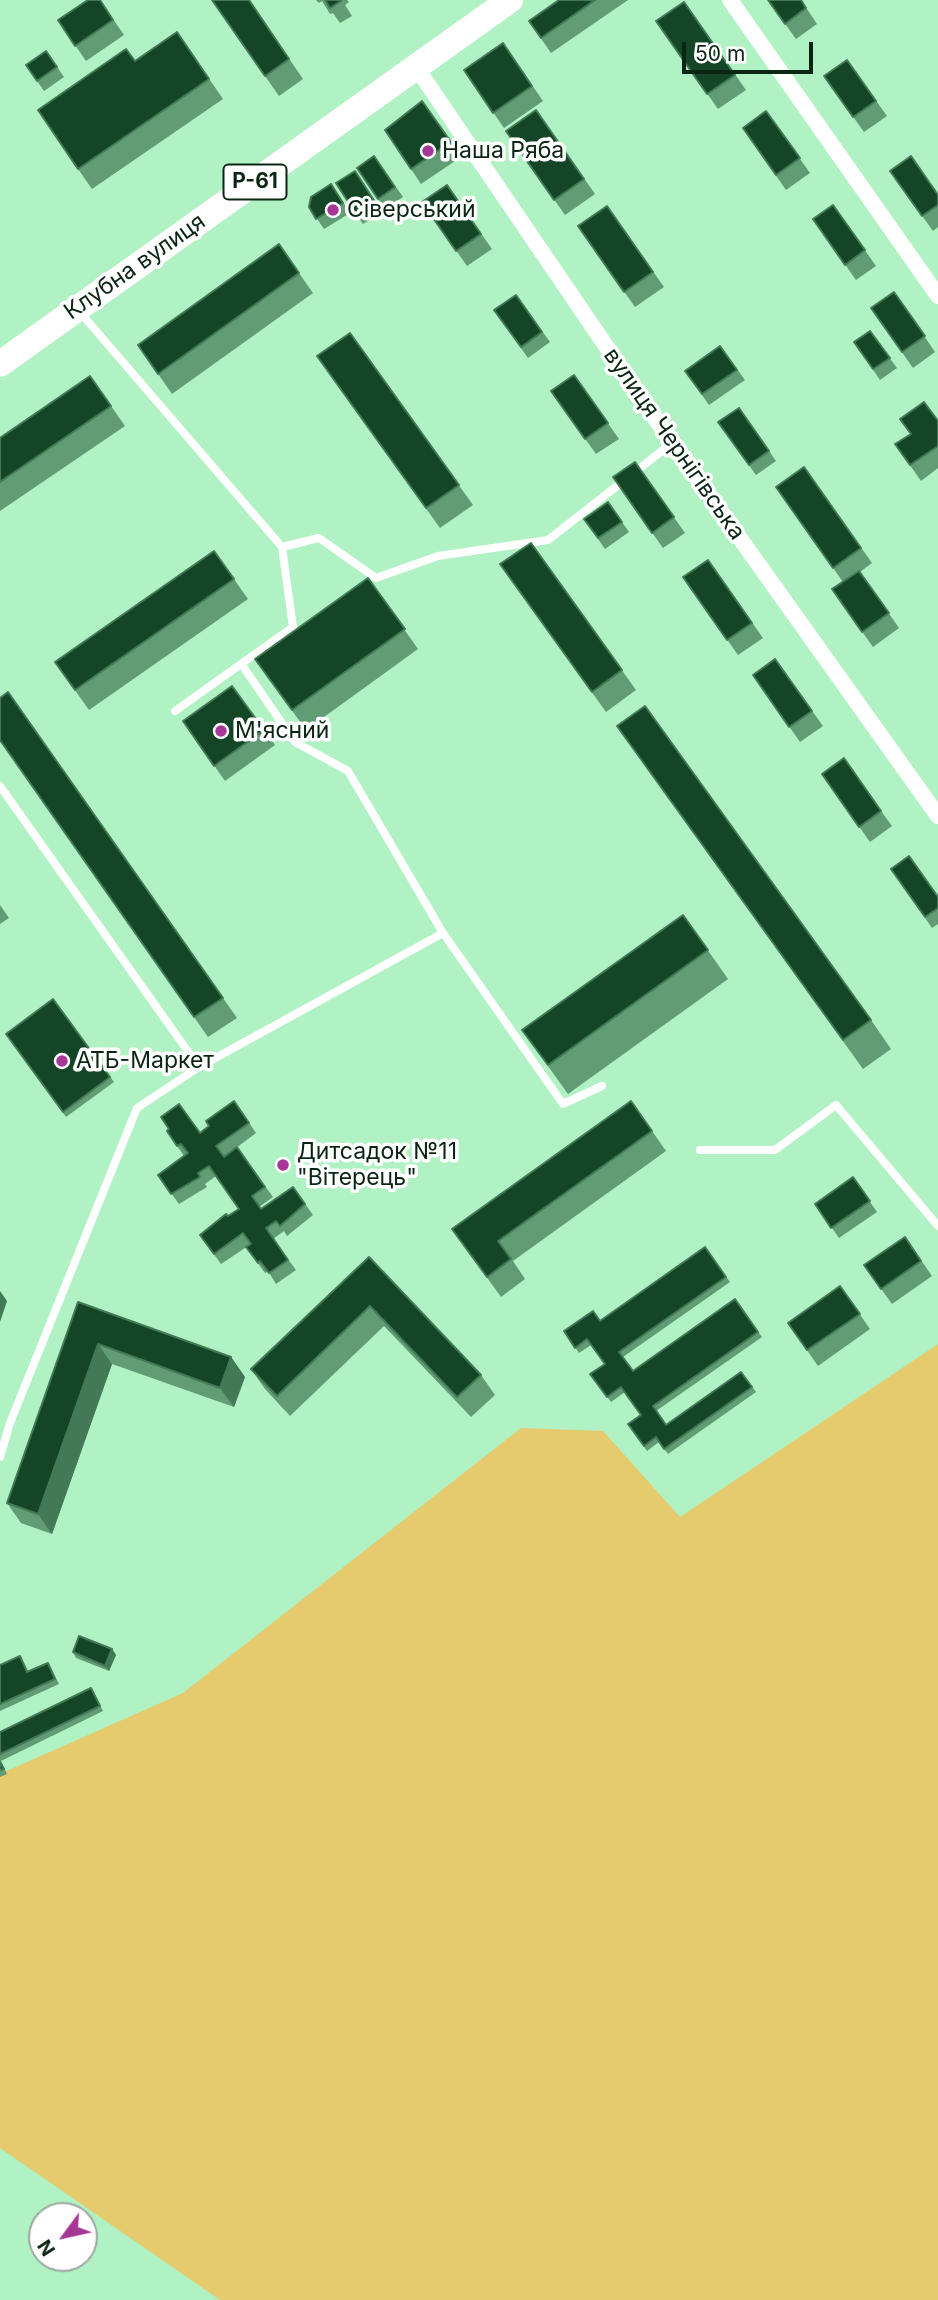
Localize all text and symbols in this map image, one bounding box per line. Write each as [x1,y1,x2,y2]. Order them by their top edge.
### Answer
scale bar [686,28,817,72]
text: 50 m [695,41,745,66]
place label: Наша Ряба [442,137,564,165]
marker: Наша Ряба [420,143,436,159]
road number: Р-61 [224,164,286,200]
place label: Сіверський [347,196,476,224]
marker: Сіверський [325,202,341,218]
street label: Клубна вулиця [59,208,211,326]
street label: вулиця Чернігівська [597,343,751,545]
place label: М'ясний [235,717,329,745]
marker: М'ясний [213,723,229,739]
place label: АТБ-Маркет [76,1047,214,1075]
marker: АТБ-Маркет [54,1053,70,1069]
place label: Дитсадок №11 "Вітерець" [297,1138,457,1192]
marker: Дитсадок №11 "Вітерець" [275,1157,291,1173]
north arrow [28,2202,98,2272]
text: N [33,2235,60,2260]

